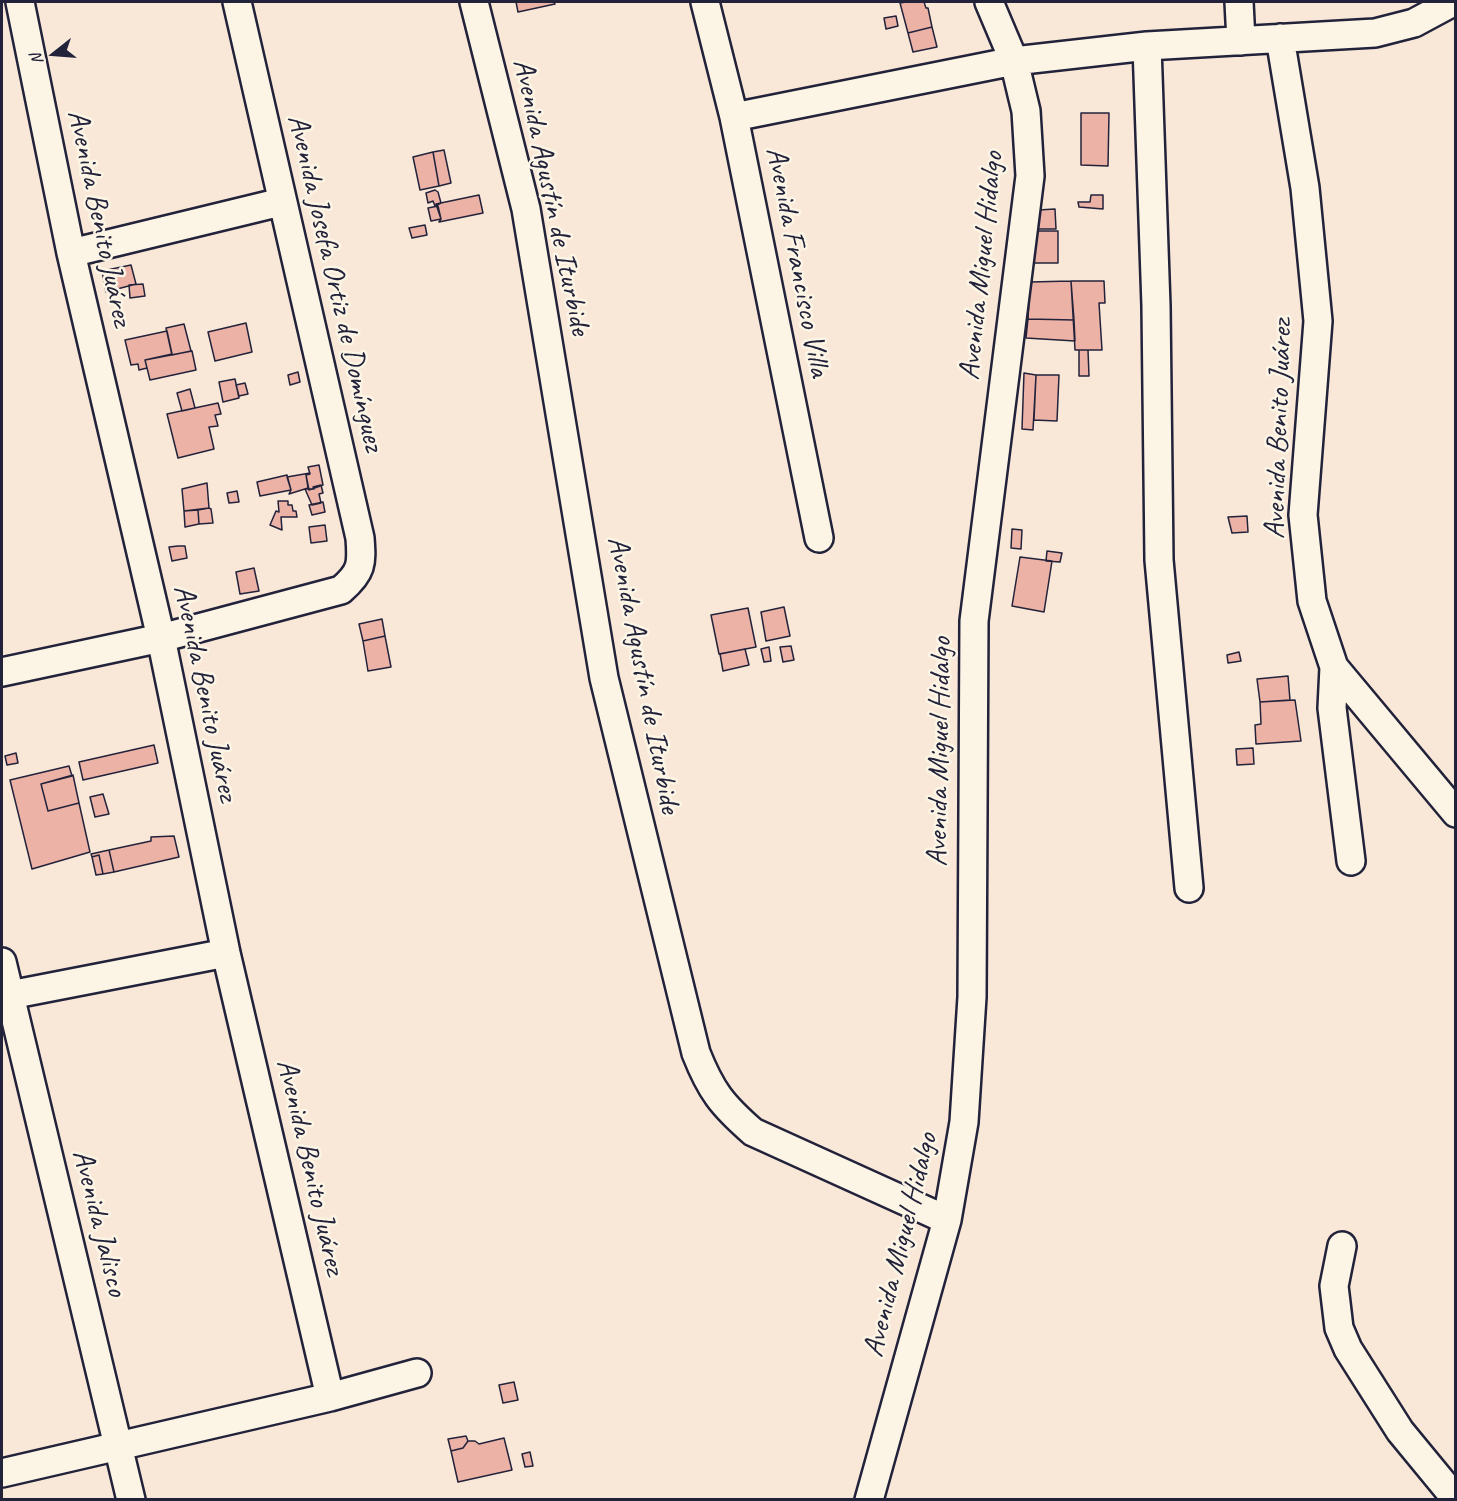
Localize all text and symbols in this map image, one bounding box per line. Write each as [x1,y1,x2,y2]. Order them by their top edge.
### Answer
north arrow [24,24,84,84]
text: N [26,52,48,67]
street label: Avenida Agustín de Iturbide [504,56,598,338]
street label: Avenida Benito Juárez [59,107,139,329]
street label: Avenida Josefa Ortiz de Domínguez [279,111,391,455]
street label: Avenida Francisco Villa [757,144,837,380]
street label: Avenida Miguel Hidalgo [952,150,1012,382]
street label: Avenida Benito Juárez [1257,318,1301,540]
street label: Avenida Agustín de Iturbide [598,533,688,817]
street label: Avenida Benito Juárez [165,582,245,804]
street label: Avenida Miguel Hidalgo [920,637,960,867]
street label: Avenida Benito Juárez [268,1056,352,1278]
street label: Avenida Miguel Hidalgo [856,1129,946,1361]
street label: Avenida Jalisco [63,1146,135,1300]

